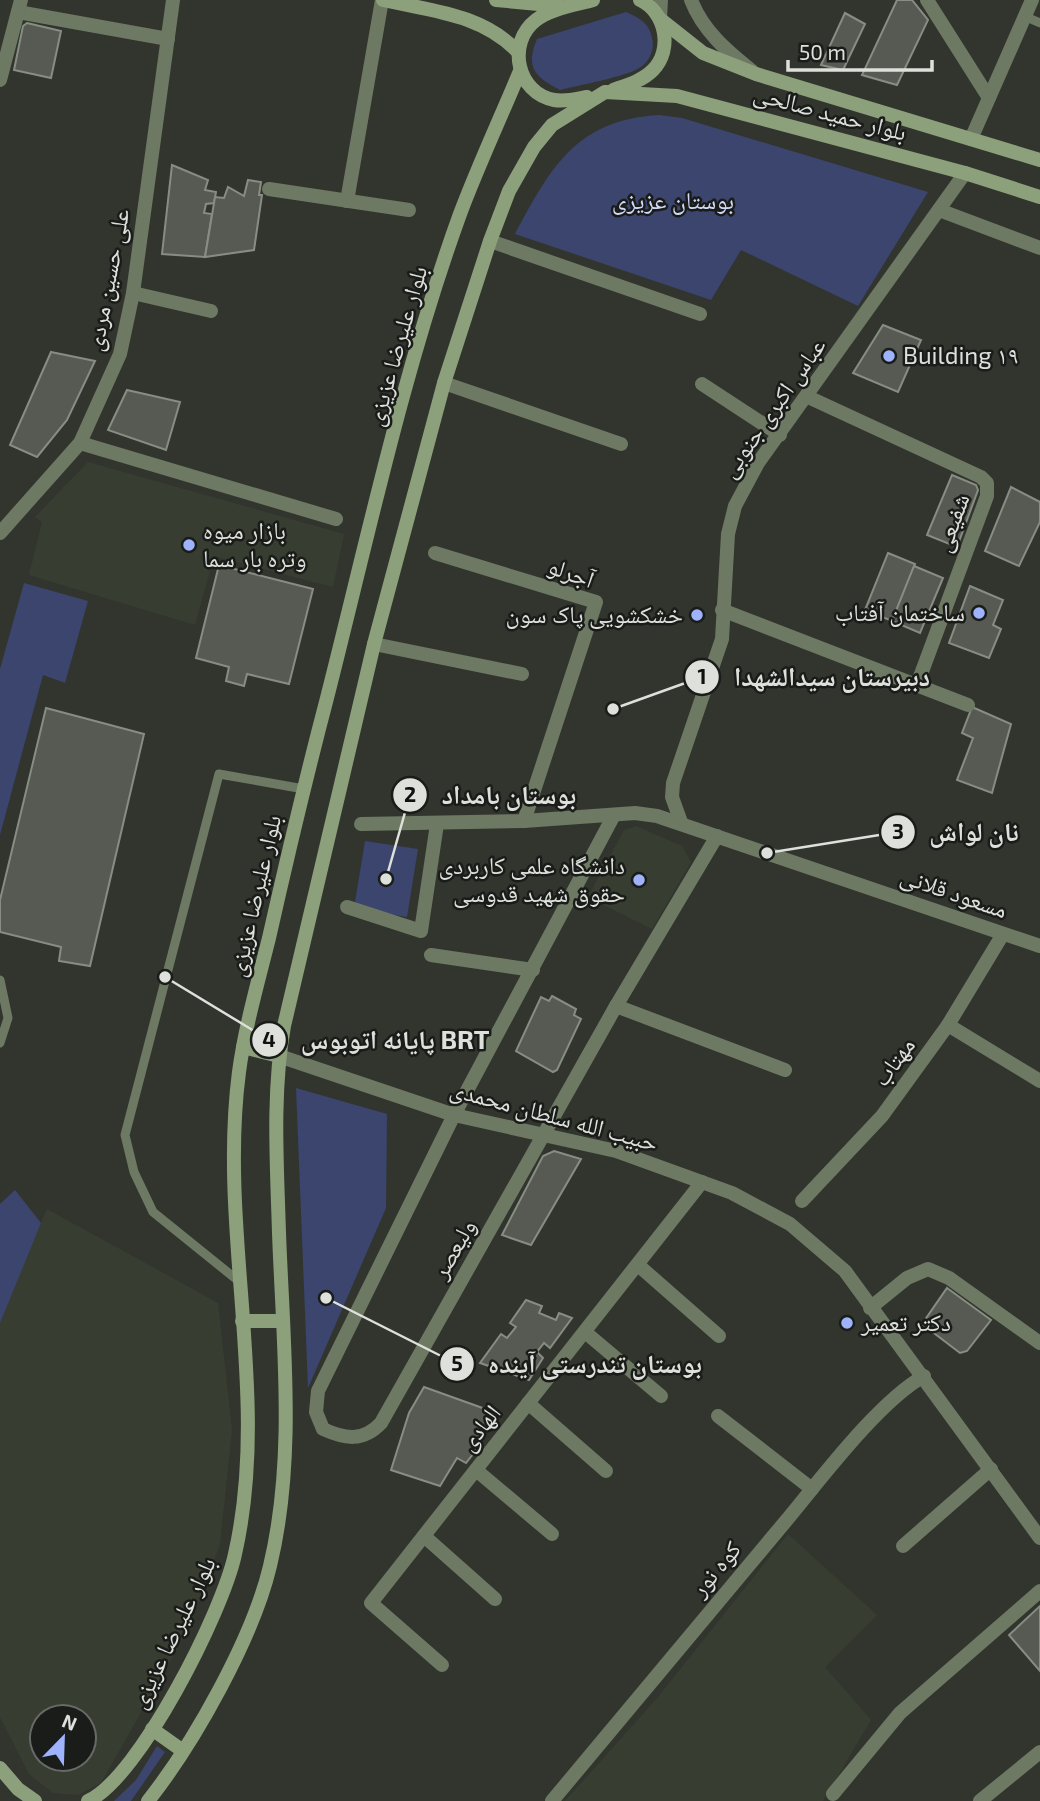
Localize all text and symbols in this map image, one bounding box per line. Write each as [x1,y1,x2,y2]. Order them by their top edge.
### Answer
scale bar [788,28,932,72]
text: 50 m [799,39,846,64]
street label: بلوار حمید صالحی [751,77,910,147]
park label: بوستان عزیزی [612,185,734,215]
street label: علی حسین مردی [79,206,136,354]
street label: بلوار علیرضا عزیزی [359,262,433,429]
street label: عباس اکبری جنوبی [713,332,832,483]
place label: Building ۱۹ [903,340,1019,369]
marker: Building ۱۹ [881,348,897,364]
street label: شفیعی [927,489,975,556]
place label: بازار میوه وتره بار سما [203,515,306,573]
marker: بازار میوه وتره بار سما [181,537,197,553]
street label: آجرلو [544,550,599,594]
place label: ساختمان آفتاب [835,597,965,627]
place label: خشکشویی پاک سون [506,599,683,629]
marker: ساختمان آفتاب [971,605,987,621]
marker: خشکشویی پاک سون [689,607,705,623]
callout: دبيرستان سیدالشهدا [685,653,944,700]
text: دبيرستان سیدالشهدا [734,660,930,693]
text: 1 [697,663,707,688]
callout: بوستان بامداد [393,771,590,818]
text: بوستان بامداد [442,778,576,811]
text: 2 [404,781,416,806]
callout: نان لواش [880,808,1033,855]
street label: بلوار علیرضا عزیزی [221,812,287,980]
text: نان لواش [929,815,1019,848]
text: 3 [892,818,904,843]
place label: دانشگاه علمی کاربردی حقوق شهید قدوسی [438,850,625,908]
street label: مسعود قلانی [897,860,1012,924]
marker: دانشگاه علمی کاربردی حقوق شهید قدوسی [631,872,647,888]
callout: پایانه اتوبوس BRT [252,1017,504,1064]
text: پایانه اتوبوس BRT [301,1023,490,1056]
text: 4 [262,1026,276,1051]
street label: مهتاب [865,1031,921,1092]
street label: حبیب الله سلطان محمدی [447,1073,662,1157]
street label: ولیعصر [424,1214,481,1284]
place label: دکتر تعمیر [860,1307,951,1336]
marker: دکتر تعمیر [839,1315,855,1331]
callout: بوستان تندرستی آینده [440,1340,716,1387]
text: بوستان تندرستی آینده [488,1347,702,1380]
text: 5 [451,1350,463,1375]
street label: الهادی [452,1398,507,1457]
street label: کوه نور [683,1534,746,1602]
street label: بلوار علیرضا عزیزی [122,1552,222,1713]
north arrow [28,1703,98,1773]
text: N [59,1709,81,1735]

